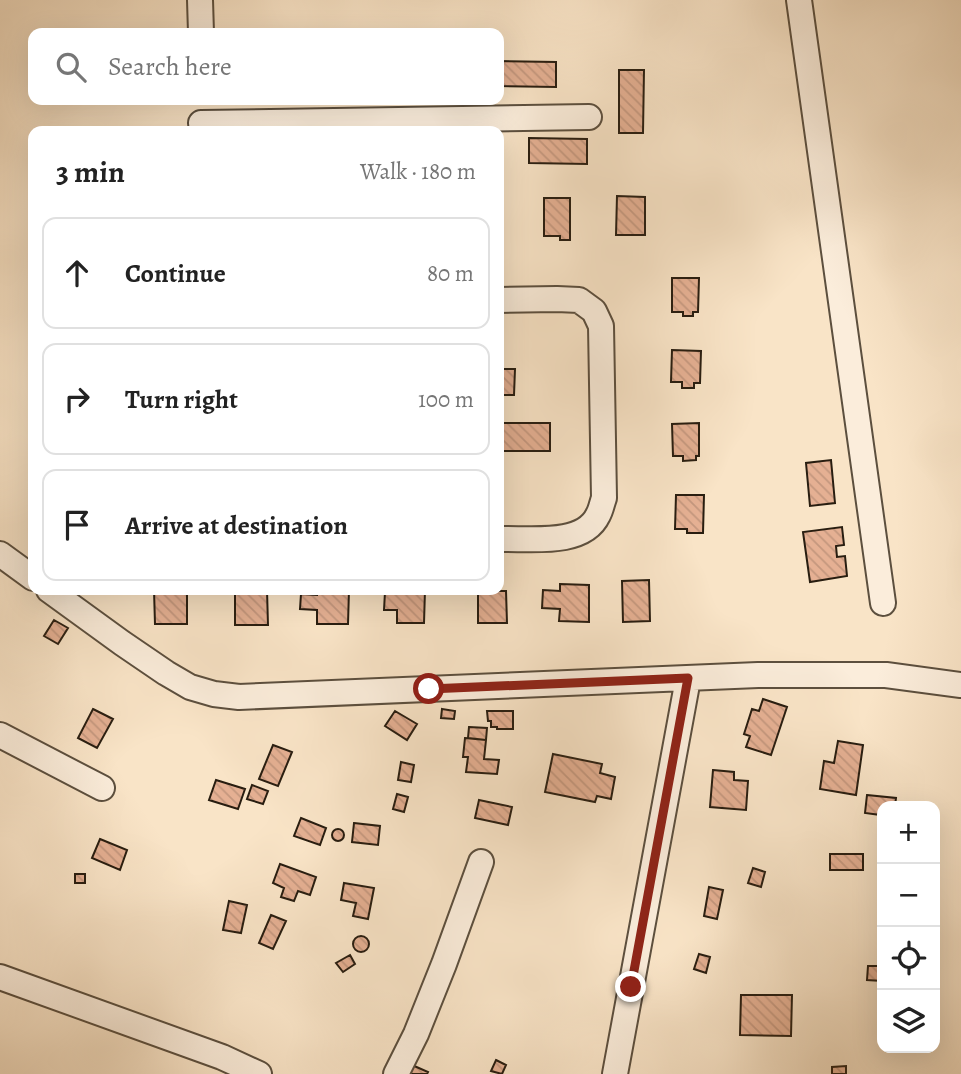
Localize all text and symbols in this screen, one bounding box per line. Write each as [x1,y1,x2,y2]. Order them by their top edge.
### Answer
search box [28,28,504,105]
icon: search [52,48,90,86]
text: Search here [108,49,232,84]
text: 3 min [56,152,125,192]
text: Walk · 180 m [360,156,476,187]
icon: ahead [58,254,96,292]
text: Continue [125,256,226,291]
text: 80 m [427,258,474,289]
icon: right [58,380,96,418]
text: Turn right [125,382,238,417]
text: 100 m [418,384,474,415]
icon: arrive [58,506,96,544]
text: Arrive at destination [125,508,348,543]
route start [413,673,444,704]
map controls [877,801,940,1053]
button: + [877,801,940,864]
button: − [877,864,940,927]
button: locate [877,927,940,990]
route end [615,971,646,1002]
button: layers [877,990,940,1053]

